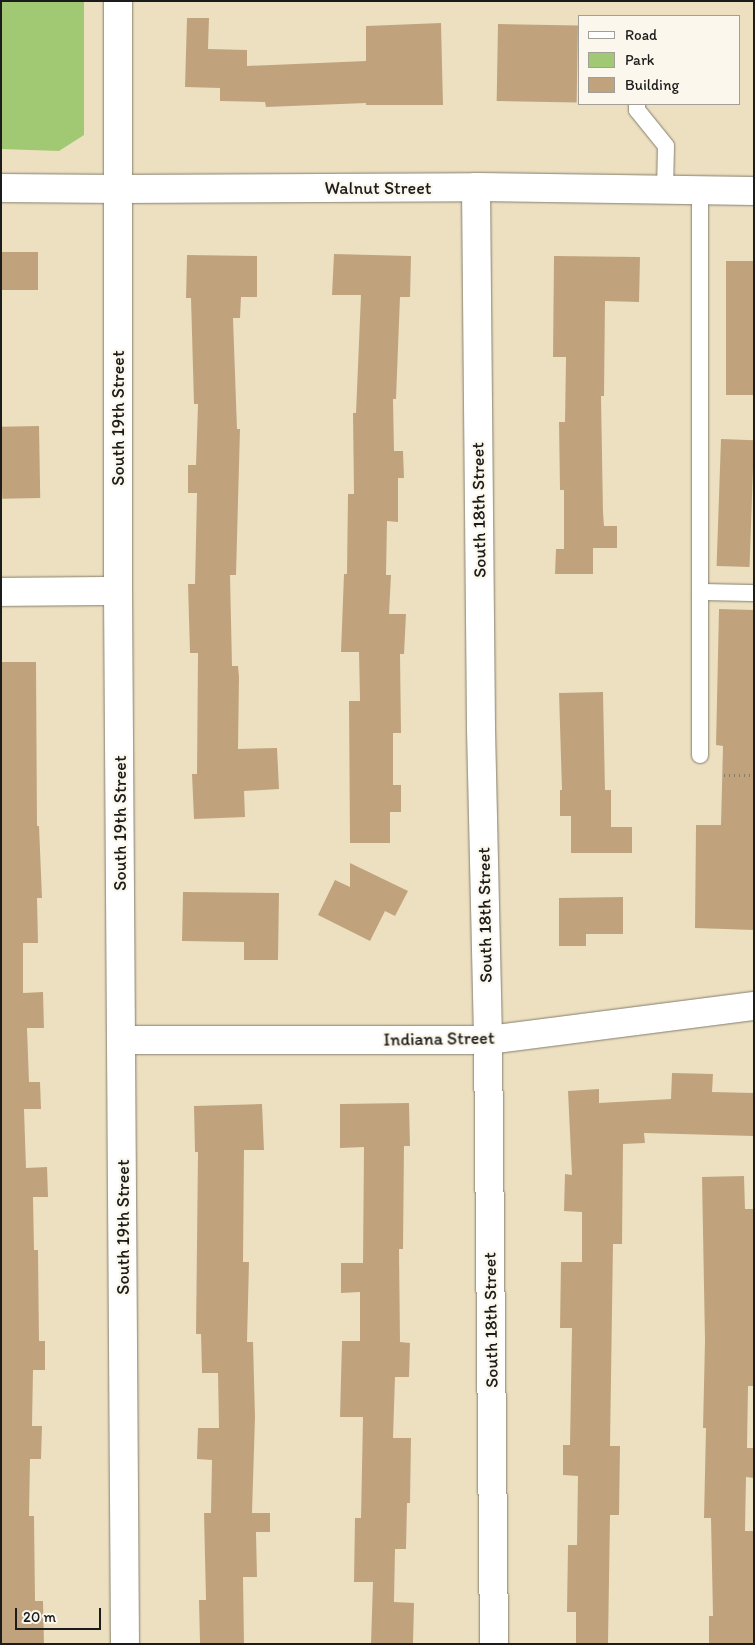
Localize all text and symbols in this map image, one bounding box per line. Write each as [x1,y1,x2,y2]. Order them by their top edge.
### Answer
legend [578,15,740,105]
text: Road [625,26,657,44]
text: Park [625,51,655,69]
text: Building [625,76,679,94]
street label: Walnut Street [324,177,432,199]
street label: South 19th Street [107,351,129,485]
street label: South 18th Street [467,442,491,578]
street label: South 19th Street [109,756,131,890]
street label: South 18th Street [473,847,497,983]
street label: Indiana Street [383,1027,495,1051]
street label: South 19th Street [112,1160,134,1294]
street label: South 18th Street [479,1252,503,1388]
scale bar [18,1598,104,1630]
text: 20 m [23,1608,56,1626]

